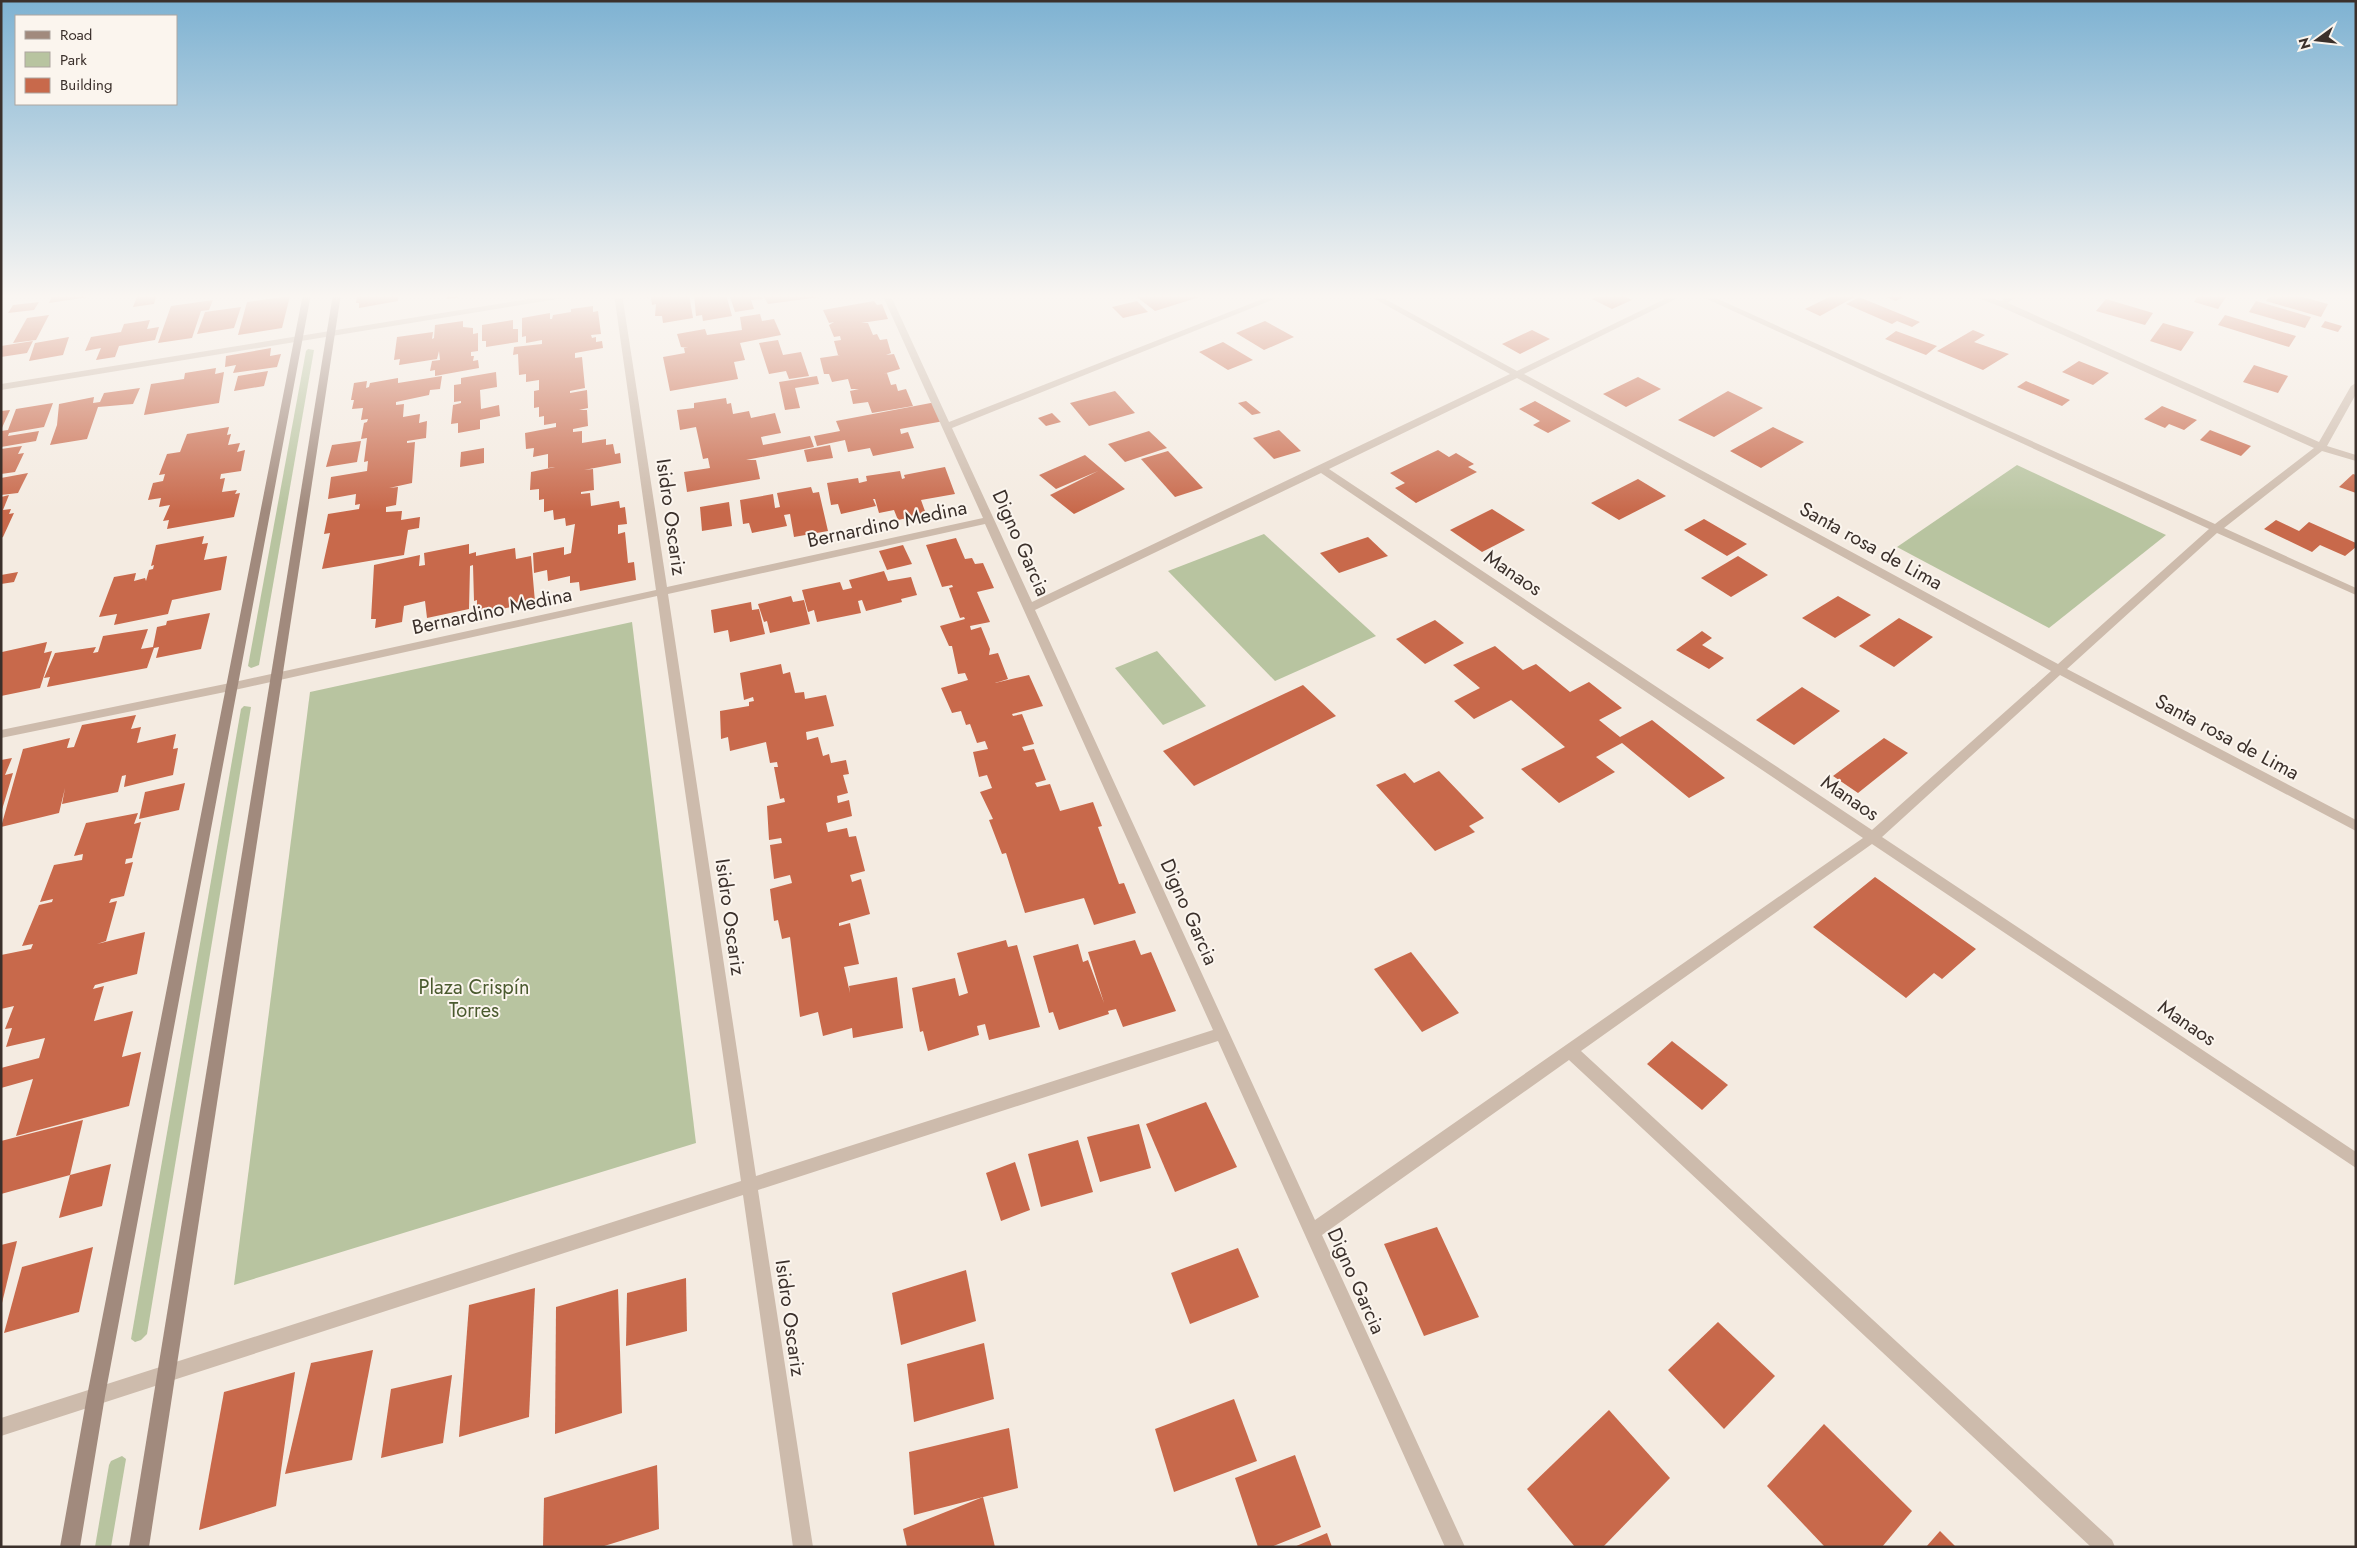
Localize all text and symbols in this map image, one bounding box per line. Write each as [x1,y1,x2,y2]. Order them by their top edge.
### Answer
legend [15,15,178,105]
north arrow [2292,15,2342,65]
text: Road [60,24,92,46]
text: N [2293,35,2316,51]
text: Park [60,49,87,71]
text: Building [60,74,112,96]
street label: Isidro Oscariz [648,457,694,577]
street label: Digno Garcia [985,485,1057,601]
street label: Bernardino Medina [804,493,970,555]
street label: Santa rosa de Lima [1794,495,1948,597]
street label: Manaos [1478,543,1548,603]
street label: Bernardino Medina [409,580,575,642]
street label: Santa rosa de Lima [2150,687,2304,787]
street label: Manaos [1815,768,1885,828]
street label: Digno Garcia [1153,854,1225,970]
street label: Isidro Oscariz [707,857,753,977]
park label: Plaza Crispín Torres [419,973,529,1025]
street label: Manaos [2152,993,2222,1053]
street label: Digno Garcia [1320,1223,1392,1339]
street label: Isidro Oscariz [767,1258,813,1378]

